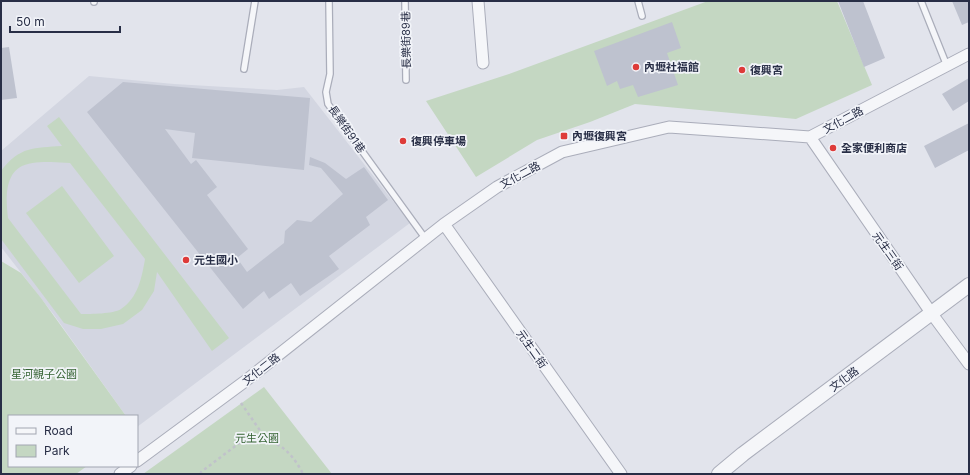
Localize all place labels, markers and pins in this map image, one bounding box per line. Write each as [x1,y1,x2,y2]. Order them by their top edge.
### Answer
place label: 內壢社福館 [644,60,699,74]
marker: 內壢社福館 [631,62,641,72]
place label: 復興宮 [750,63,783,77]
marker: 復興宮 [737,65,747,75]
place label: 內壢復興宮 [572,129,627,143]
marker: 內壢復興宮 [559,131,569,141]
place label: 復興停車場 [411,134,466,148]
marker: 復興停車場 [398,136,408,146]
place label: 全家便利商店 [841,141,907,155]
marker: 全家便利商店 [828,143,838,153]
place label: 元生國小 [194,253,238,267]
marker: 元生國小 [181,255,191,265]

